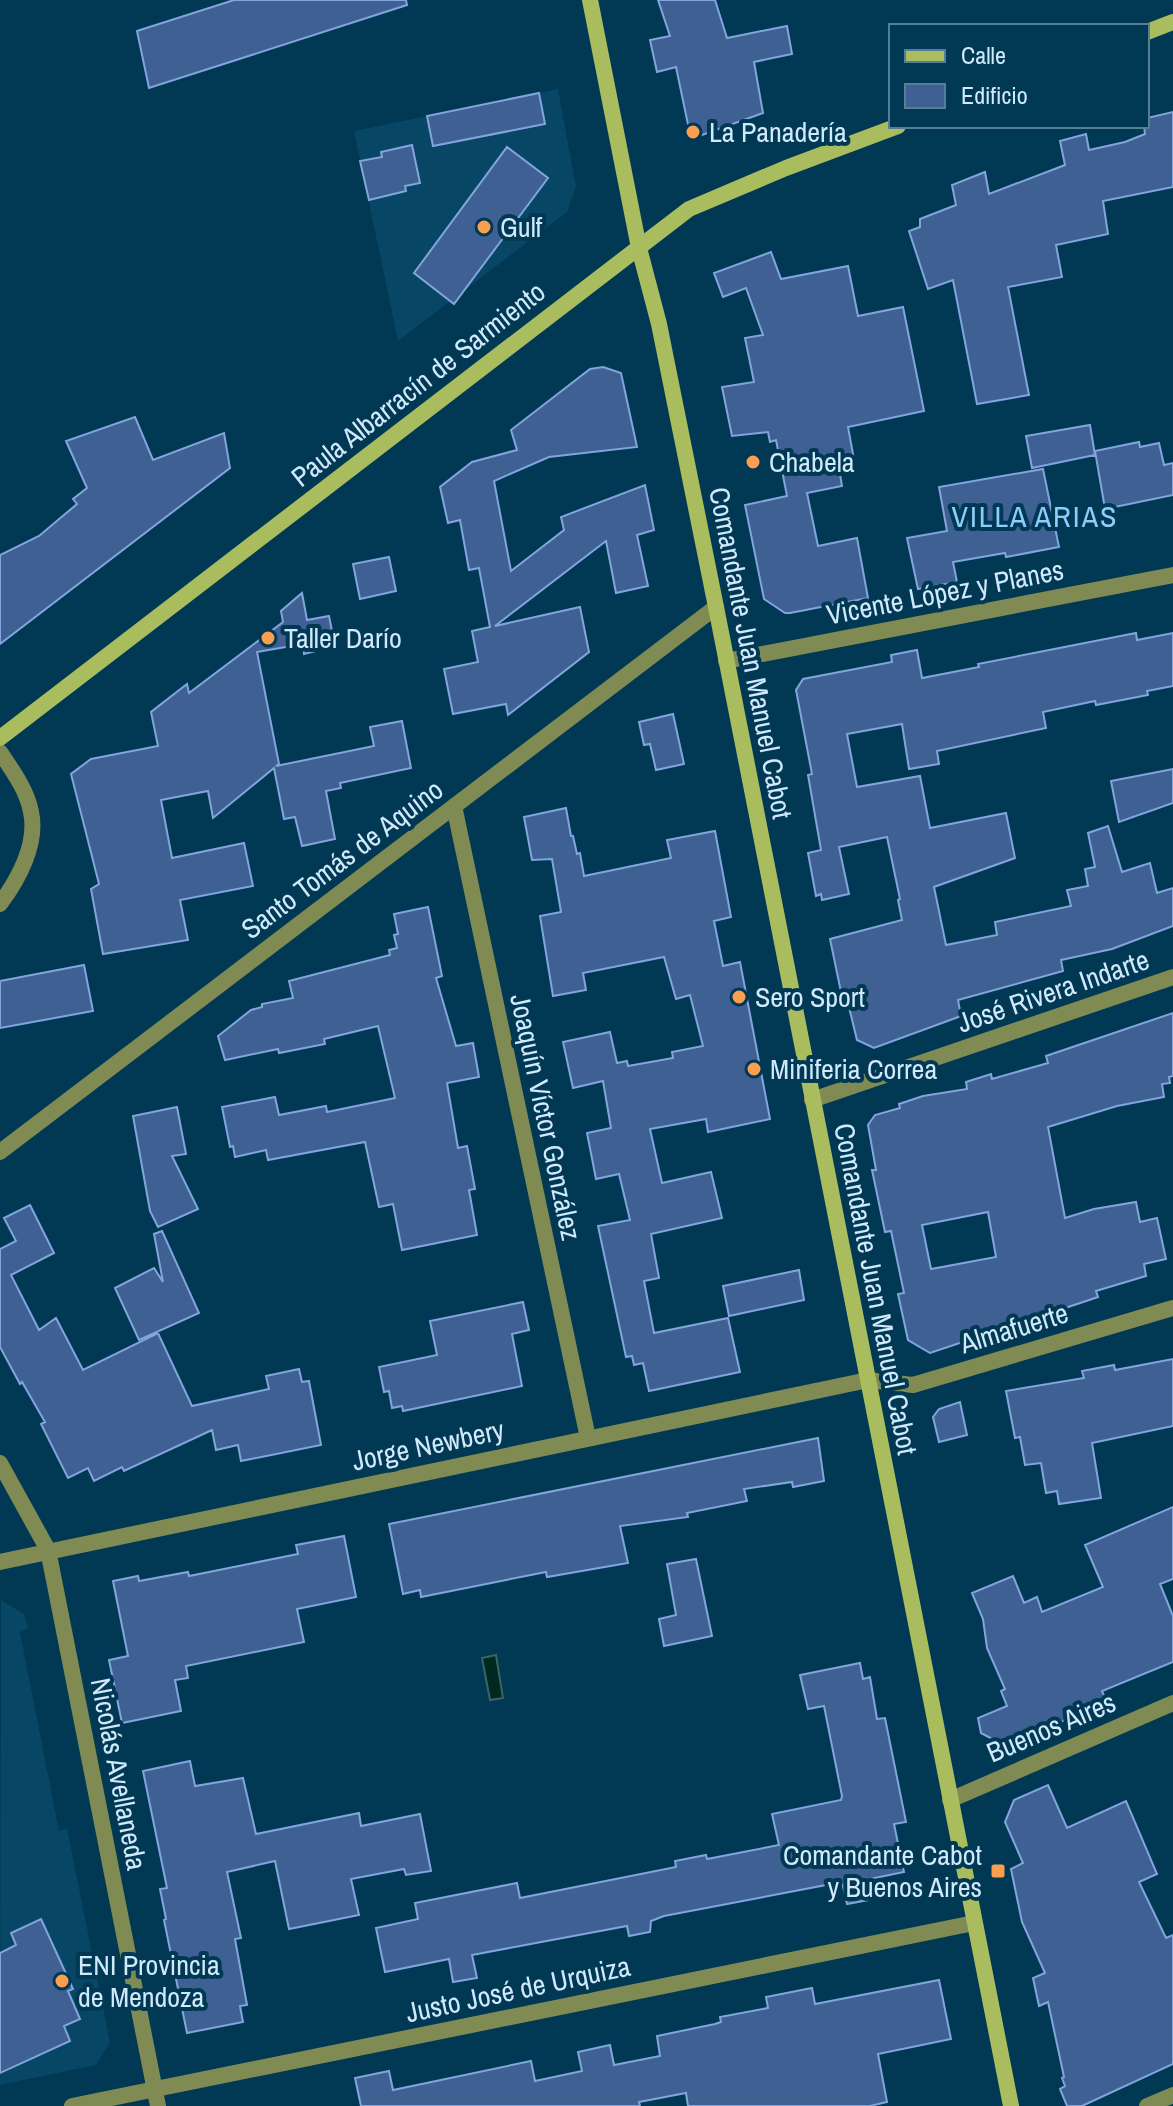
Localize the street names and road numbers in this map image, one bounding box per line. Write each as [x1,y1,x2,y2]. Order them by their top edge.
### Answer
street label: Paula Albarracín de Sarmiento [283,273,553,495]
street label: Comandante Juan Manuel Cabot [700,484,802,822]
street label: Vicente López y Planes [823,550,1067,634]
street label: Santo Tomás de Aquino [233,771,451,947]
street label: José Rivera Indarte [952,940,1154,1042]
street label: Joaquín Víctor González [501,990,591,1244]
street label: Comandante Juan Manuel Cabot [825,1120,927,1458]
street label: Almafuerte [954,1294,1073,1363]
street label: Jorge Newbery [349,1410,508,1480]
street label: Nicolás Avellaneda [82,1675,156,1873]
street label: Buenos Aires [981,1683,1121,1771]
street label: Justo José de Urquiza [402,1947,634,2031]

